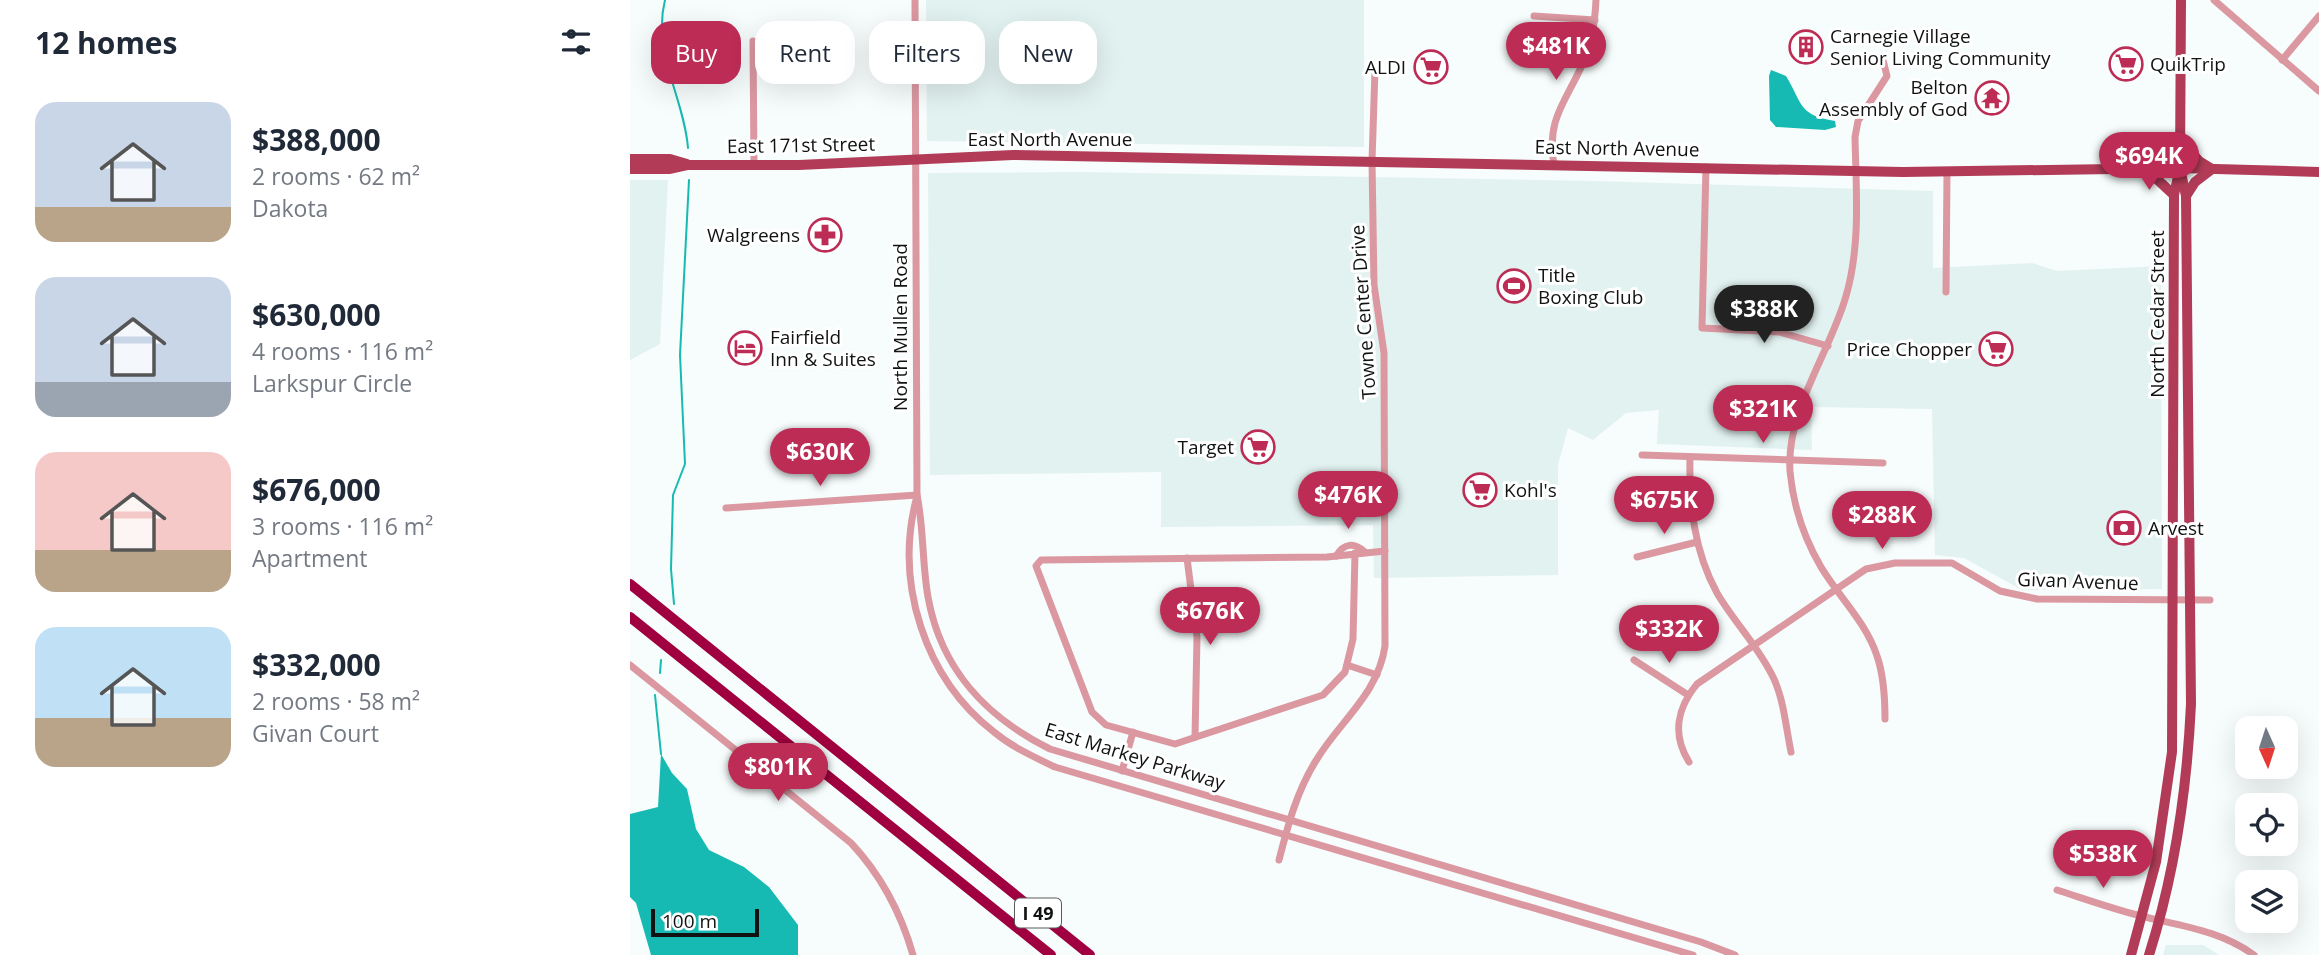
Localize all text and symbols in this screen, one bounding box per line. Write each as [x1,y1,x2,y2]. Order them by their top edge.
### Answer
chip: Buy [651,21,741,84]
chip: Rent [755,21,855,84]
chip: Filters [869,21,985,84]
chip: New [999,21,1097,84]
text: 12 homes [35,22,178,63]
pin: $481K [1507,22,1605,82]
icon: filters [557,23,595,61]
place label: Carnegie Village Senior Living Community [1830,23,2051,71]
building icon: Carnegie Village Senior Living Community [1787,28,1825,66]
text: $481K [1522,29,1590,61]
supermarket icon: QuikTrip [2107,45,2145,83]
supermarket icon: ALDI [1412,48,1450,86]
place label: QuikTrip [2150,51,2226,77]
place label: ALDI [1365,54,1406,80]
place label: Belton Assembly of God [1819,74,1968,122]
temple icon: Belton Assembly of God [1973,79,2011,117]
text: $388,000 [252,119,381,160]
street label: East North Avenue [968,126,1132,152]
icon: home [91,130,175,214]
street label: East 171st Street [727,131,876,159]
pin: $694K [2100,132,2198,192]
street label: East North Avenue [1534,134,1700,162]
text: $694K [2115,139,2183,171]
text: 2 rooms · 62 m² [252,160,420,192]
text: Dakota [252,192,328,224]
pharmacy icon: Walgreens [806,216,844,254]
place label: Walgreens [707,222,800,248]
street label: Towne Center Drive [1344,224,1382,400]
street label: North Cedar Street [2144,230,2170,398]
street label: North Mullen Road [887,243,913,411]
place label: Title Boxing Club [1538,262,1643,310]
sports icon: Title Boxing Club [1495,267,1533,305]
pin: $388K [1715,286,1813,345]
text: $388K [1730,292,1798,324]
text: $630,000 [252,294,381,335]
icon: home [91,305,175,389]
place label: Fairfield Inn & Suites [770,324,876,372]
hotel icon: Fairfield Inn & Suites [726,329,764,367]
supermarket icon: Price Chopper [1977,330,2015,368]
text: 4 rooms · 116 m² [252,335,433,367]
place label: Price Chopper [1847,336,1972,362]
text: Larkspur Circle [252,367,412,399]
pin: $321K [1714,386,1812,445]
text: $321K [1729,392,1797,424]
pin: $630K [771,428,869,488]
supermarket icon: Target [1239,428,1277,466]
place label: Target [1177,434,1234,460]
text: $630K [786,435,854,467]
text: $676,000 [252,469,381,510]
supermarket icon: Kohl's [1461,471,1499,509]
pin: $476K [1299,472,1397,531]
pin: $675K [1615,476,1713,536]
place label: Kohl's [1504,477,1557,503]
text: $476K [1314,478,1382,510]
icon: home [91,480,175,564]
text: $675K [1630,483,1698,515]
pin: $288K [1833,491,1931,551]
text: $288K [1848,498,1916,530]
bank icon: Arvest [2105,509,2143,547]
text: 3 rooms · 116 m² [252,510,433,542]
place label: Arvest [2148,515,2204,541]
text: Apartment [252,542,368,574]
street label: Givan Avenue [2017,566,2139,596]
pin: $676K [1161,588,1259,647]
text: $676K [1176,594,1244,626]
pin: $332K [1620,606,1718,665]
text: $332K [1635,612,1703,644]
text: $332,000 [252,644,381,685]
icon: home [91,655,175,739]
text: 2 rooms · 58 m² [252,685,420,717]
street label: East Markey Parkway [1042,716,1229,796]
north arrow [2235,716,2298,779]
map controls [2235,716,2298,933]
text: Givan Court [252,717,379,749]
pin: $801K [729,744,827,803]
text: $801K [744,750,812,782]
button: locate [2235,793,2298,856]
pin: $538K [2054,830,2152,890]
text: $538K [2069,837,2137,869]
button: layers [2235,870,2298,933]
road number: I 49 [1015,898,1061,928]
scale bar [651,906,760,938]
text: 100 m [662,908,717,934]

